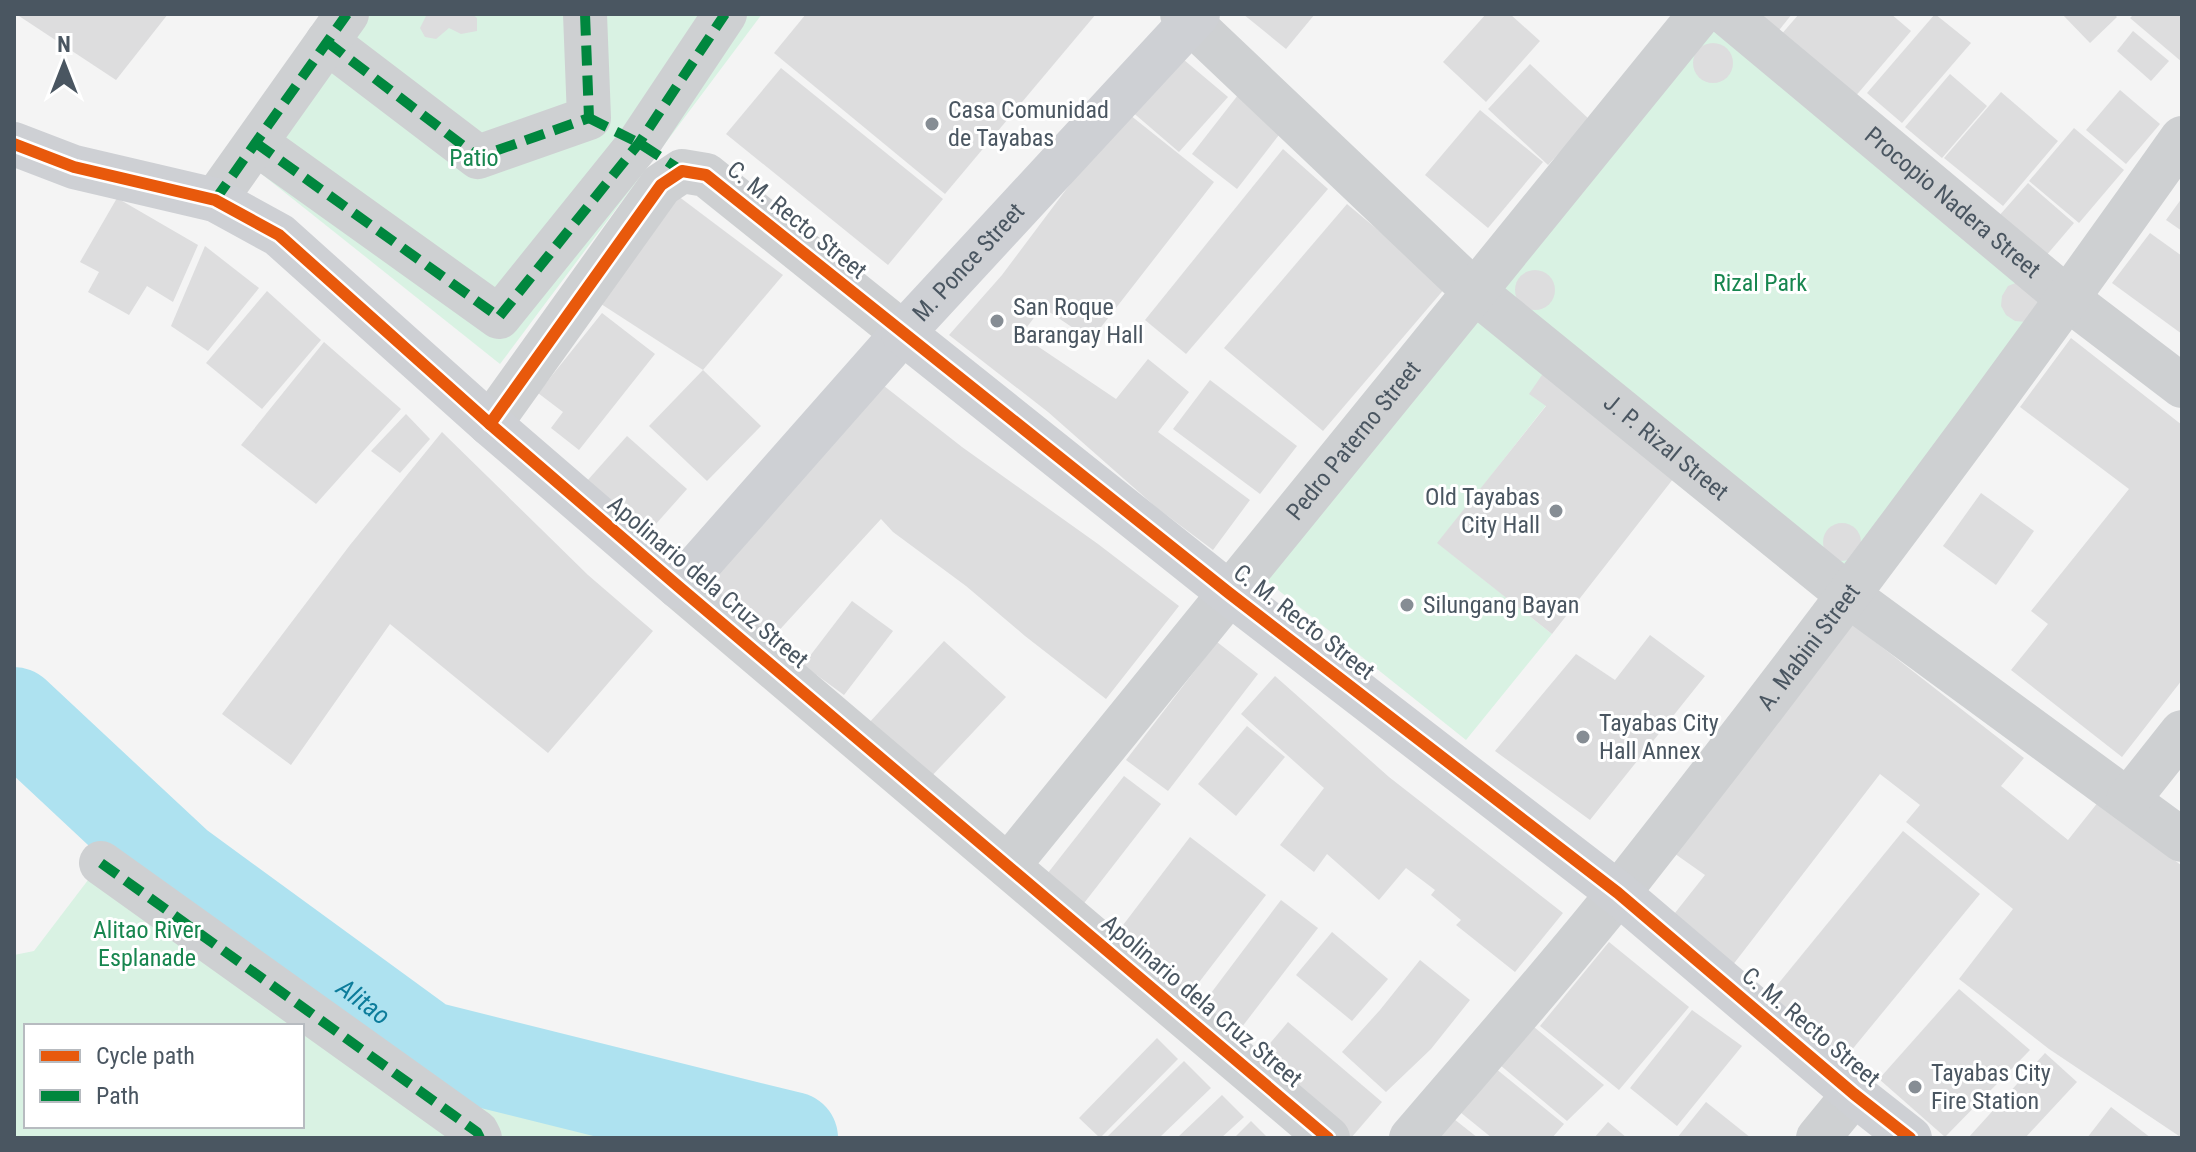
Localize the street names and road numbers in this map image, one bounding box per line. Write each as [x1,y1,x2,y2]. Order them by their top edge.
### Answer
street label: Procopio Nadera Street [1859,121,2046,284]
street label: C. M. Recto Street [722,155,872,285]
street label: M. Ponce Street [907,197,1030,327]
street label: Pedro Paterno Street [1281,355,1426,526]
street label: J. P. Rizal Street [1598,388,1734,506]
street label: Apolinario dela Cruz Street [602,490,814,674]
street label: C. M. Recto Street [1228,558,1380,686]
street label: A. Mabini Street [1752,578,1866,716]
street label: Apolinario dela Cruz Street [1096,909,1308,1093]
street label: C. M. Recto Street [1736,961,1886,1093]

